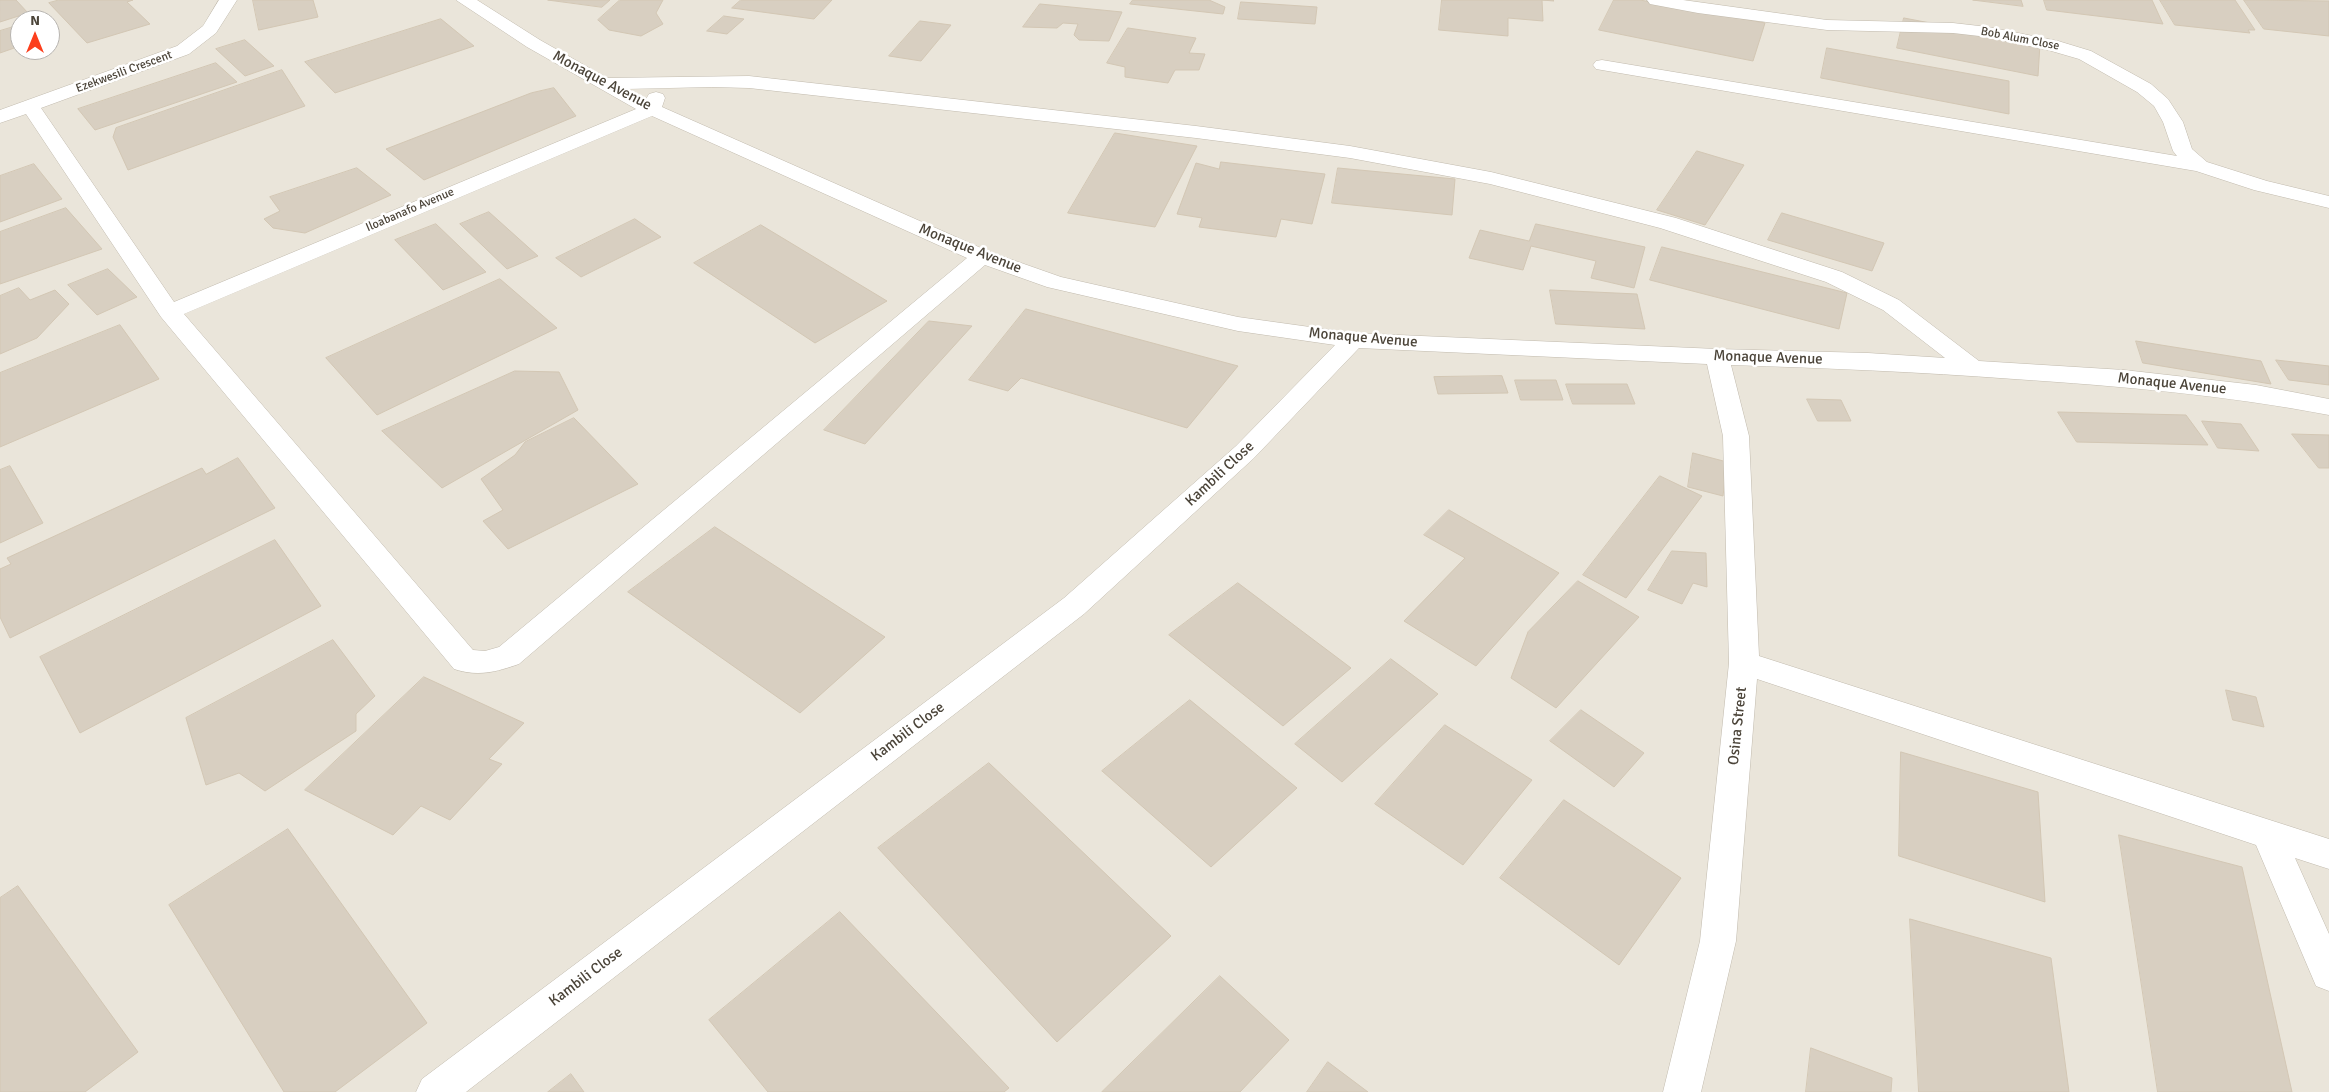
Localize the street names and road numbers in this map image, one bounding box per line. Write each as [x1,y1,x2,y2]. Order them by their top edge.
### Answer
street label: Bob Alum Close [1979,24,2061,54]
street label: Monaque Avenue [549,47,655,115]
street label: Ezekwesili Crescent [74,48,174,96]
street label: Iloabanafo Avenue [364,185,456,235]
street label: Monaque Avenue [916,220,1024,278]
street label: Monaque Avenue [1308,324,1418,352]
street label: Monaque Avenue [1713,347,1823,369]
street label: Monaque Avenue [2117,369,2227,399]
street label: Kambili Close [1182,438,1258,510]
street label: Osina Street [1725,686,1751,766]
street label: Kambili Close [868,699,948,765]
street label: Kambili Close [546,944,626,1010]

